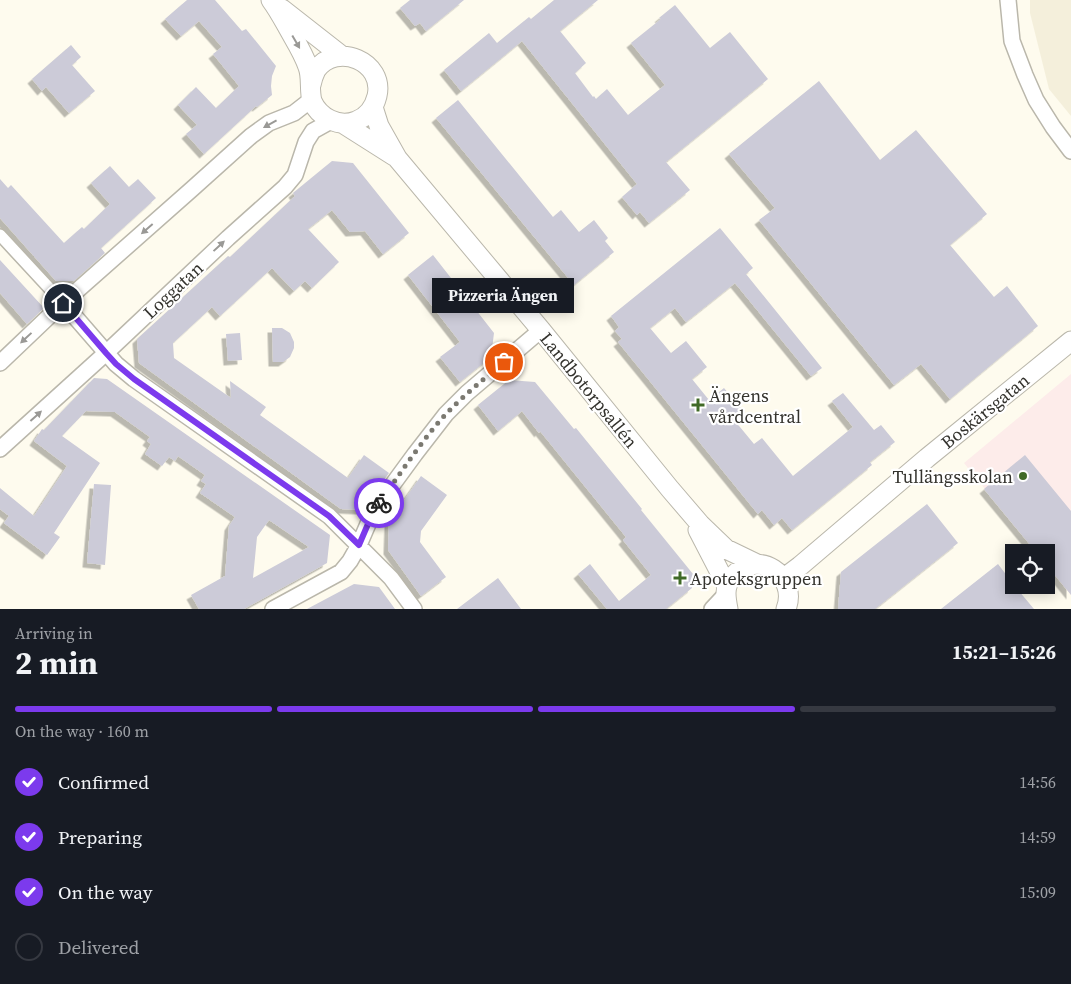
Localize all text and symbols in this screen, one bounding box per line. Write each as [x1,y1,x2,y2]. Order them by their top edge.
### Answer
one-way arrow [291,35,300,49]
one-way arrow [263,120,277,128]
one-way arrow [141,223,153,235]
one-way arrow [213,240,225,252]
street label: Loggatan [138,256,209,324]
callout: Pizzeria Ängen [433,277,575,312]
pin [42,282,84,324]
text: Pizzeria Ängen [448,284,558,306]
icon: home [49,289,77,317]
street label: Landbotorpsallén [534,327,644,453]
one-way arrow [20,332,32,344]
pin [483,341,525,383]
icon: bag [490,348,518,376]
street label: Boskärsgatan [936,368,1034,454]
place label: Ängens vårdcentral [709,383,801,429]
marker: Ängens vårdcentral [691,398,705,412]
one-way arrow [30,411,43,422]
place label: Tullängsskolan [892,464,1013,489]
marker: Tullängsskolan [1017,470,1029,482]
courier [354,478,404,528]
icon: bike [365,489,393,517]
map controls [1005,544,1055,594]
button: locate [1005,544,1055,594]
place label: Apoteksgruppen [690,566,822,591]
marker: Apoteksgruppen [674,572,686,584]
text: Arriving in [15,622,93,644]
text: 15:21–15:26 [952,639,1056,665]
text: 2 min [15,641,98,685]
text: On the way · 160 m [15,720,149,742]
icon: check [15,768,43,796]
text: Confirmed [58,769,149,795]
text: 14:56 [1019,771,1056,793]
icon: check [15,823,43,851]
text: Preparing [58,824,142,850]
text: 14:59 [1019,826,1056,848]
icon: check [15,878,43,906]
text: On the way [58,879,153,905]
text: 15:09 [1019,881,1056,903]
text: Delivered [58,934,139,960]

